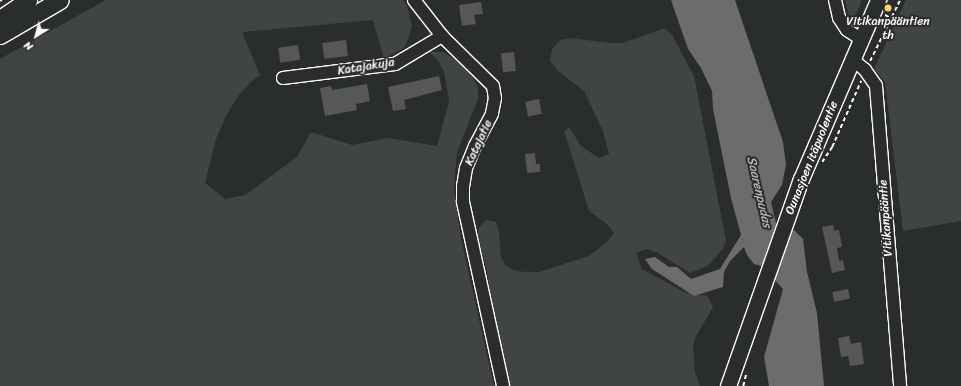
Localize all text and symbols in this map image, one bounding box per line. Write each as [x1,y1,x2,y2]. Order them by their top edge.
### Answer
marker: Vitikanpääntien th [883,3,893,13]
place label: Vitikanpääntien th [846,15,930,43]
north arrow [16,16,56,56]
text: N [20,36,37,56]
street label: Katajakuja [337,55,395,79]
street label: Ounasjoen itäpuolentie [783,99,841,217]
street label: Katajatie [462,118,496,168]
water label: Saarenpudas [743,155,775,229]
street label: Vitikanpääntie [876,179,896,257]

